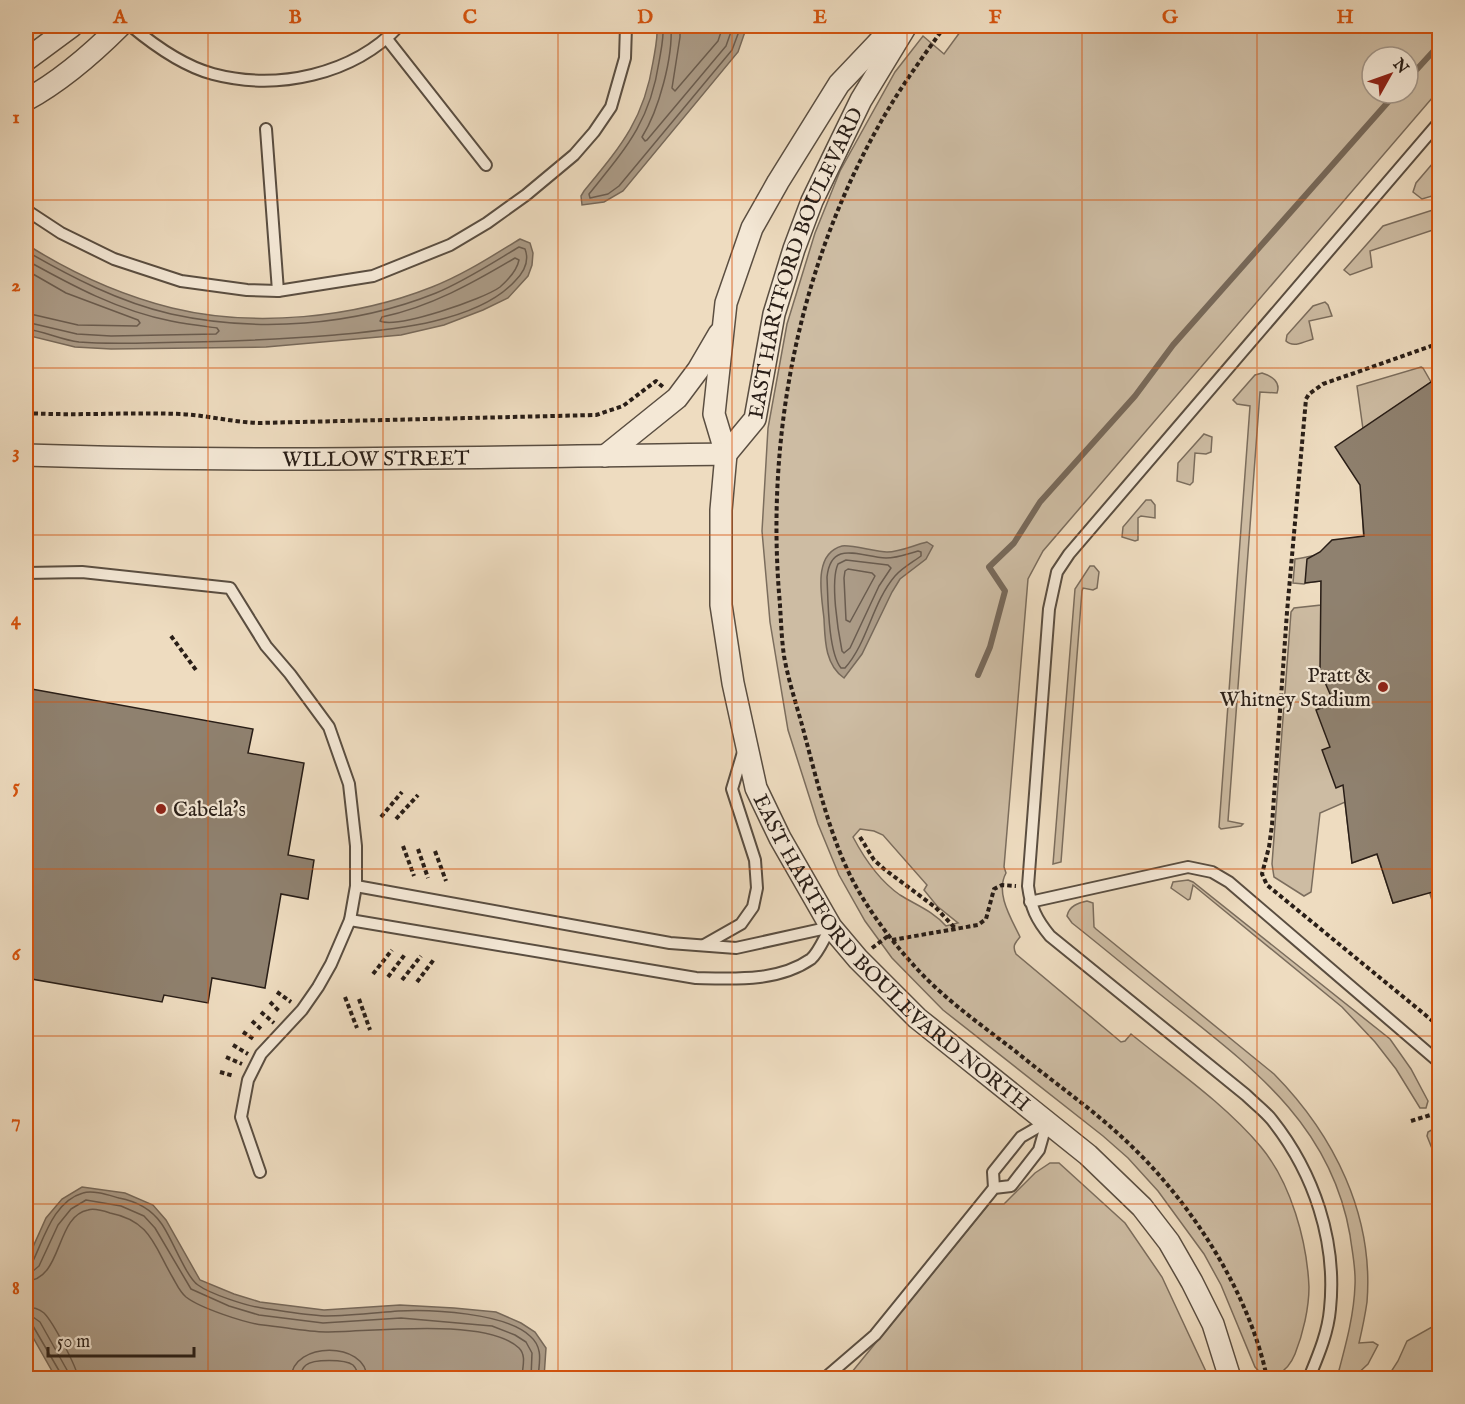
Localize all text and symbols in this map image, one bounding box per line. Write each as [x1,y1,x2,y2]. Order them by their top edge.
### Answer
text: A [112,5,128,30]
text: B [288,5,302,30]
text: C [463,5,477,30]
text: D [637,5,653,30]
text: E [813,5,827,30]
text: F [989,5,1002,30]
text: G [1162,5,1179,30]
text: H [1336,5,1354,30]
north arrow [1360,45,1420,105]
text: N [1387,54,1412,78]
street label: EAST HARTFORD BOULEVARD [743,103,870,421]
text: 1 [12,105,20,130]
text: 2 [11,273,21,298]
text: 3 [12,440,20,465]
street label: WILLOW STREET [282,446,470,474]
text: 4 [11,607,22,632]
place label: Pratt & Whitney Stadium [1220,663,1371,714]
marker: Pratt & Whitney Stadium [1376,680,1390,694]
text: 5 [12,774,20,799]
street label: EAST HARTFORD BOULEVARD NORTH [746,790,1035,1118]
place label: Cabela's [173,797,246,824]
marker: Cabela's [154,802,168,816]
text: 6 [12,942,22,967]
text: 7 [11,1109,21,1134]
text: 8 [12,1276,20,1301]
scale bar [48,1320,194,1358]
text: 50 m [57,1331,90,1354]

